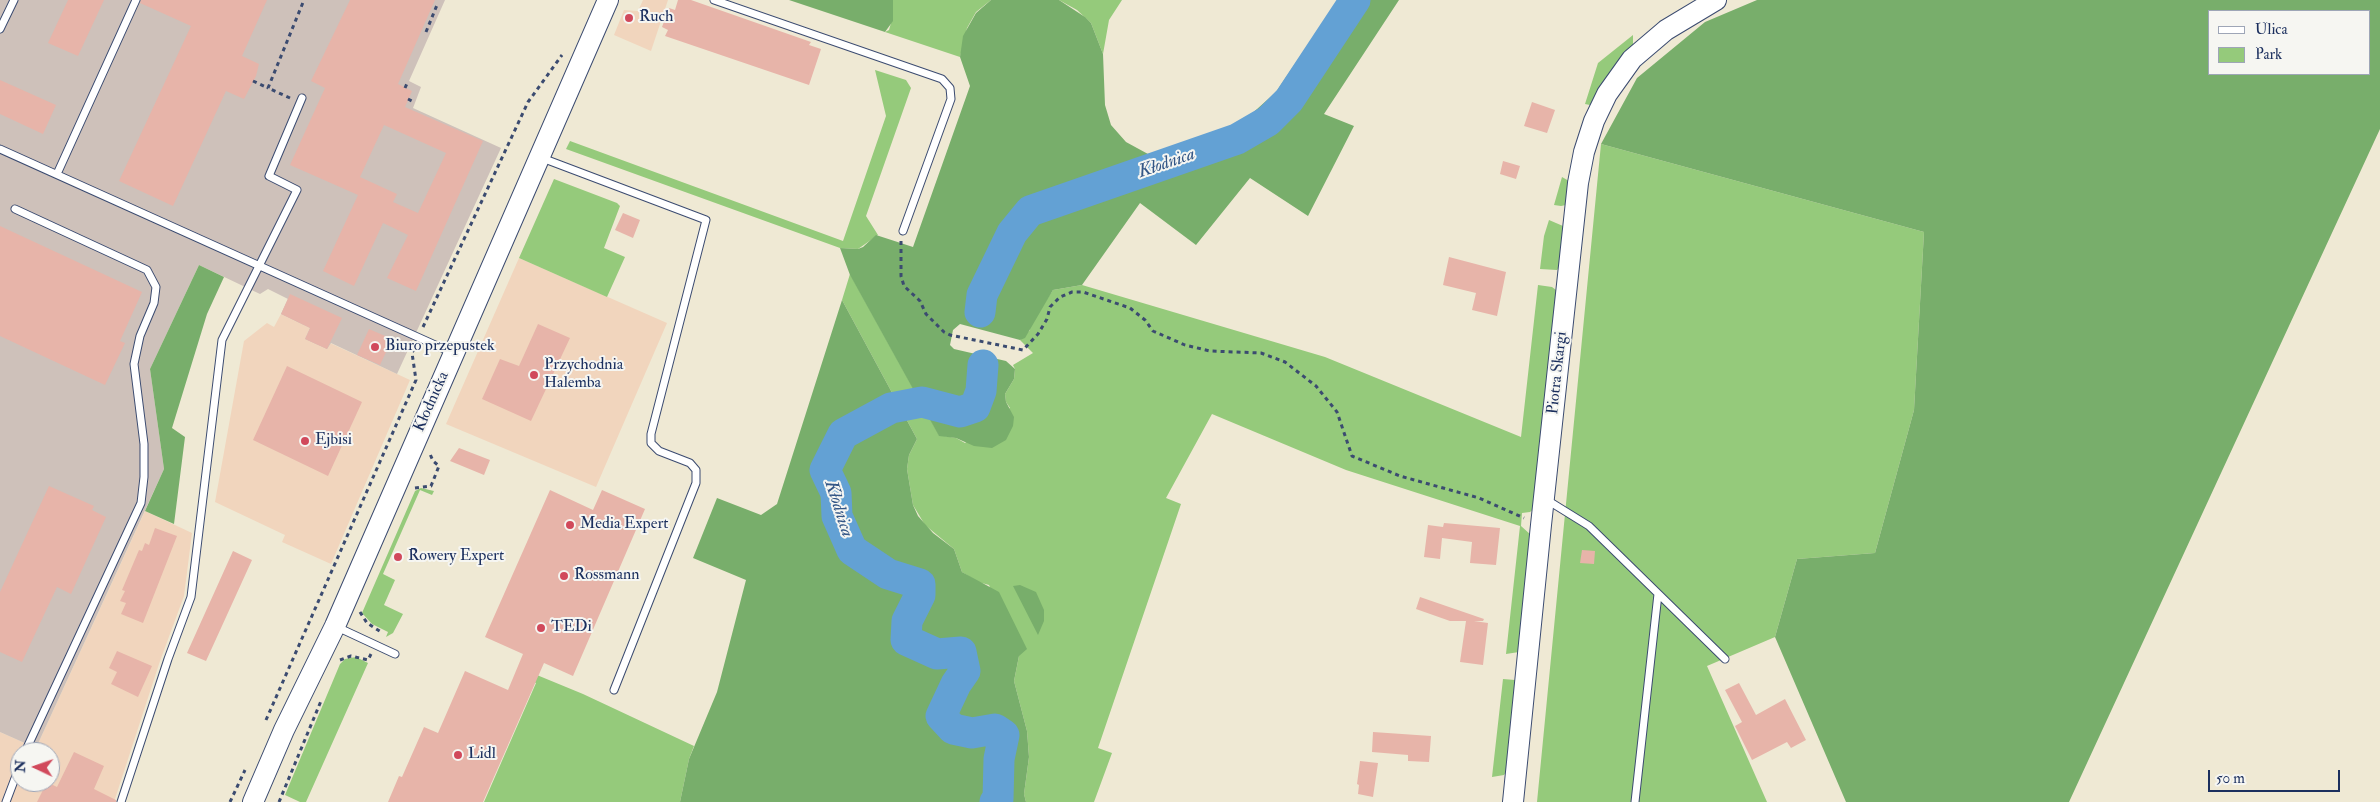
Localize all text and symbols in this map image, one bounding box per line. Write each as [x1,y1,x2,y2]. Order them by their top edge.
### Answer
place label: Ruch [639,8,673,28]
legend [2208,10,2370,75]
marker: Ruch [623,12,635,24]
text: Ulica [2255,20,2288,39]
text: Park [2255,45,2282,64]
water label: Kłodnica [1136,144,1198,184]
street label: Piotra Skargi [1544,331,1572,415]
place label: Biuro przepustek [385,337,495,357]
marker: Biuro przepustek [369,341,381,353]
place label: Przychodnia Halemba [544,356,623,394]
street label: Kłodnicka [410,369,454,435]
marker: Przychodnia Halemba [528,369,540,381]
place label: Ejbisi [315,431,352,451]
marker: Ejbisi [299,435,311,447]
water label: Kłodnica [819,478,857,540]
place label: Media Expert [580,515,669,535]
marker: Media Expert [564,519,576,531]
place label: Rowery Expert [408,547,504,567]
marker: Rowery Expert [392,551,404,563]
place label: Rossmann [574,566,639,586]
marker: Rossmann [558,570,570,582]
place label: TEDi [551,618,592,638]
marker: TEDi [535,622,547,634]
north arrow [10,742,60,792]
place label: Lidl [468,745,496,765]
marker: Lidl [452,749,464,761]
text: N [12,760,29,773]
scale bar [2210,760,2342,792]
text: 50 m [2216,769,2245,788]

